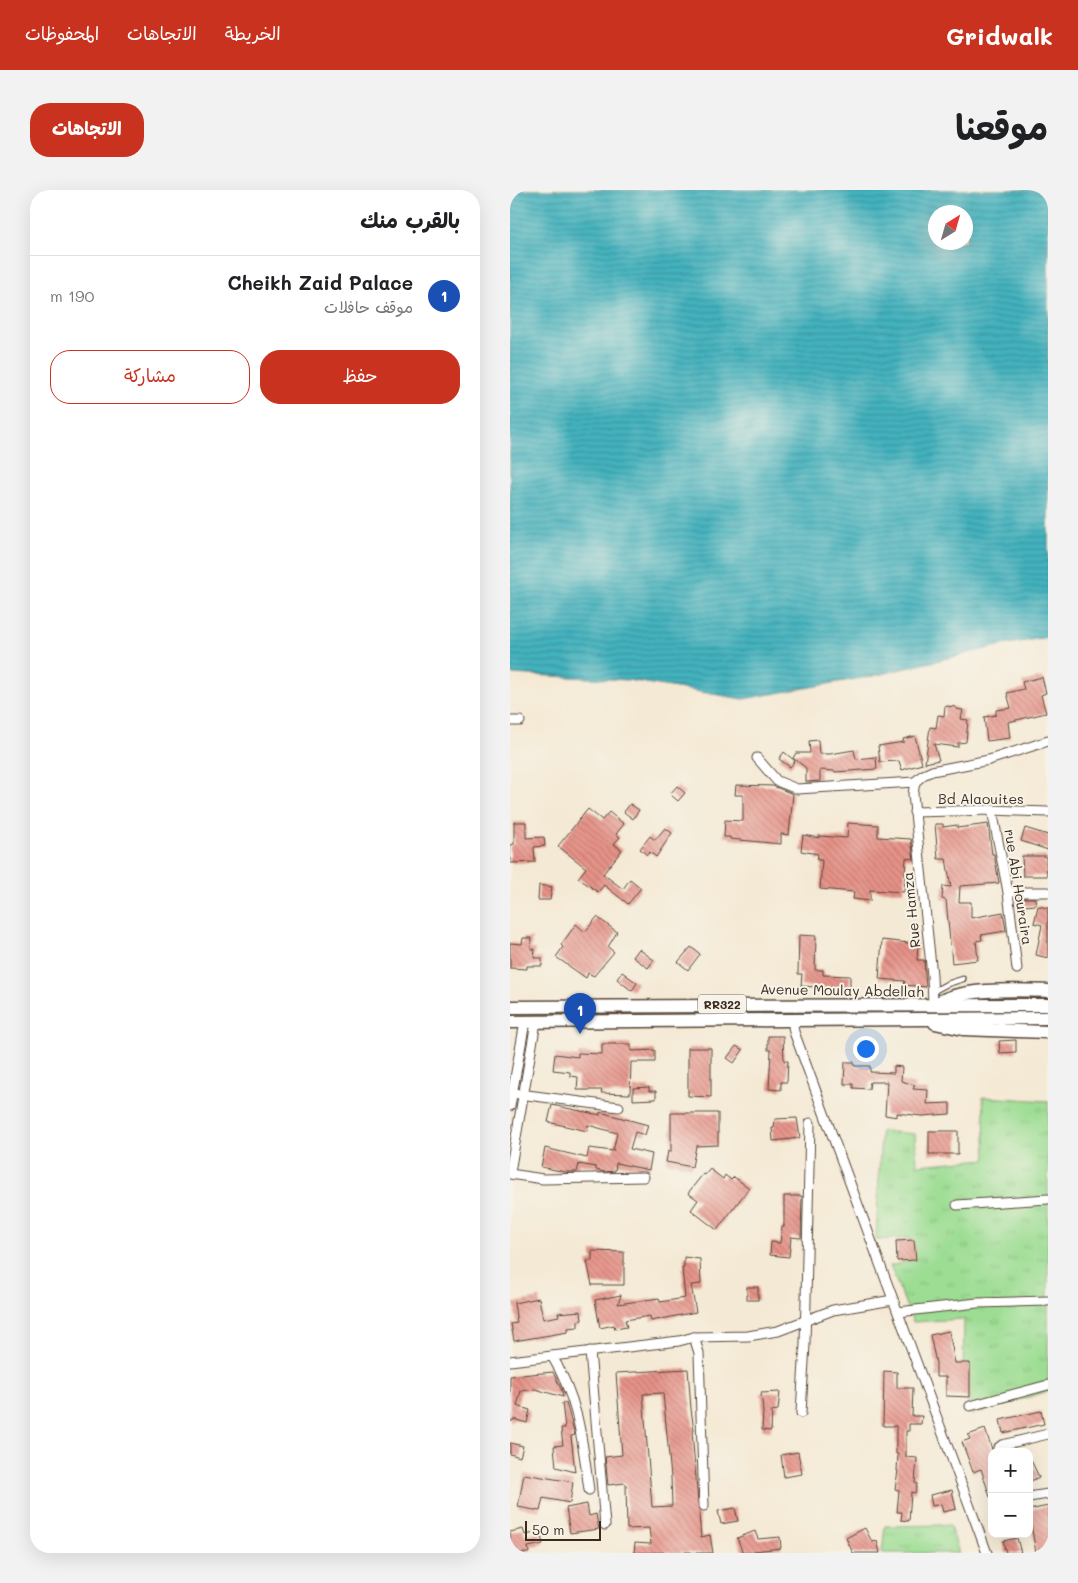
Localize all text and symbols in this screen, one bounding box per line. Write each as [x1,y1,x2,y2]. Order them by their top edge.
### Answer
text: Gridwalk [946,20,1053,51]
text: المحفوظات [25,21,99,45]
text: الاتجاهات [127,21,197,45]
text: الخريطة [225,21,281,45]
button: الاتجاهات [30,103,144,157]
text: موقعنا [955,103,1048,149]
north arrow [928,205,973,250]
text: بالقرب منك [360,206,460,233]
text: Cheikh Zaid Palace [227,270,413,295]
text: 190 m [50,285,94,306]
text: 1 [440,285,448,306]
text: موقف حافلات [324,296,413,317]
button: مشاركة [50,350,250,404]
button: حفظ [260,350,460,404]
street label: Bd Alaouites [938,789,1024,808]
street label: rue Abi Houraira [1000,828,1038,946]
street label: Rue Hamza [898,871,924,949]
street label: Avenue Moulay Abdellah [760,979,924,1001]
pin: 1 [564,993,596,1034]
road number: RR322 [698,994,746,1014]
your location [853,1036,879,1062]
map controls [988,1448,1033,1538]
button: + [988,1448,1033,1493]
button: − [988,1493,1033,1538]
scale bar [525,1518,601,1541]
text: 50 m [532,1520,564,1539]

